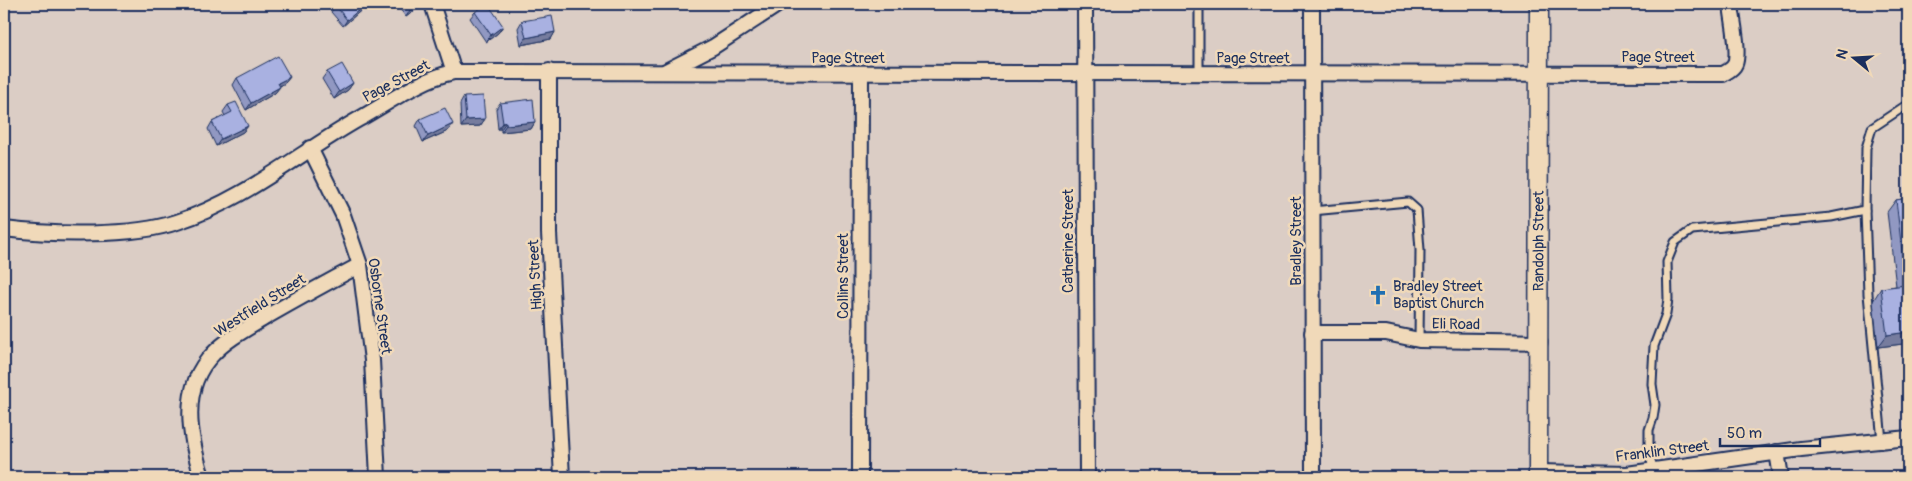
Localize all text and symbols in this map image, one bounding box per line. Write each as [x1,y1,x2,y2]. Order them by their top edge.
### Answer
north arrow [1830,32,1880,82]
text: N [1833,47,1852,61]
street label: Page Street [1621,48,1696,67]
street label: Page Street [811,49,886,68]
street label: Page Street [1216,49,1291,68]
street label: Page Street [359,55,434,107]
street label: Catherine Street [1059,188,1078,293]
street label: Randolph Street [1529,190,1549,291]
street label: Bradley Street [1287,195,1306,286]
street label: Collins Street [834,232,853,319]
street label: High Street [524,238,547,311]
street label: Osborne Street [363,257,396,356]
street label: Westfield Street [211,269,310,341]
place label: Bradley Street Baptist Church [1393,277,1484,313]
church icon: Bradley Street Baptist Church [1367,284,1389,306]
street label: Eli Road [1432,315,1480,334]
scale bar [1720,416,1820,448]
text: 50 m [1727,424,1762,443]
street label: Franklin Street [1614,436,1711,467]

